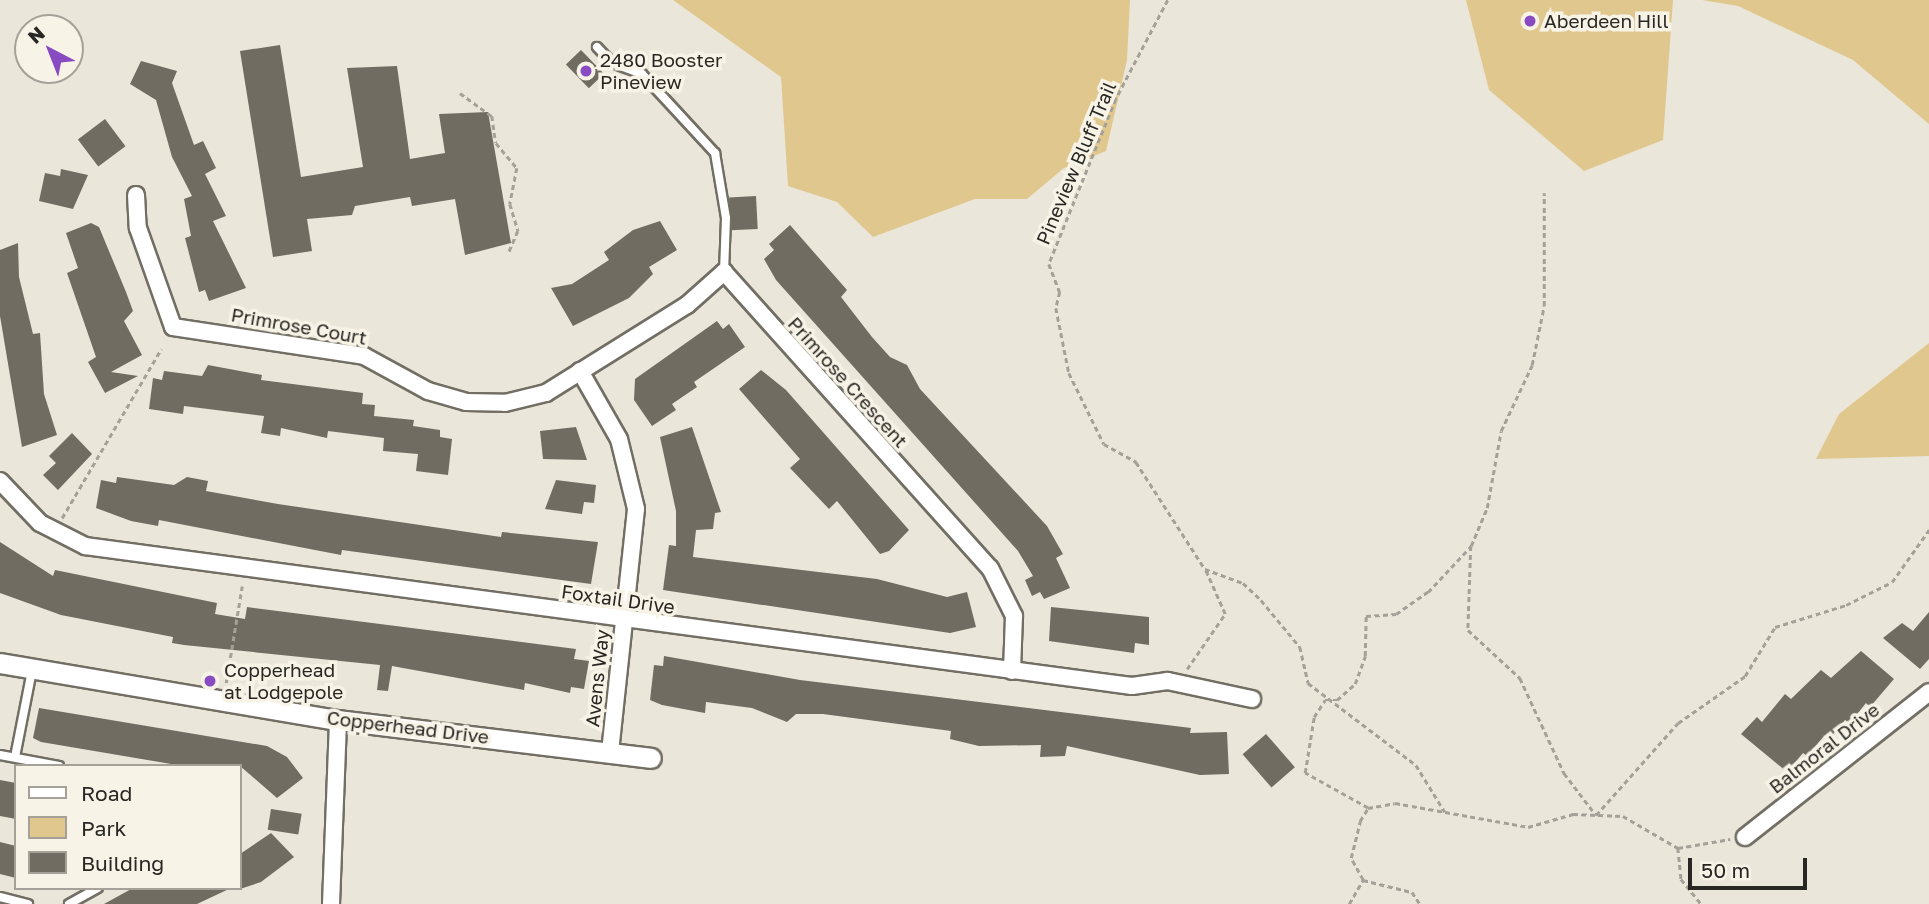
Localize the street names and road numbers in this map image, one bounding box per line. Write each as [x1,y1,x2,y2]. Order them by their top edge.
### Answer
street label: Pineview Bluff Trail [1031,78,1121,248]
street label: Primrose Court [229,303,369,349]
street label: Primrose Crescent [783,312,913,452]
street label: Foxtail Drive [560,580,676,618]
street label: Avens Way [581,628,613,728]
street label: Balmoral Drive [1764,698,1884,798]
street label: Copperhead Drive [326,706,490,748]

